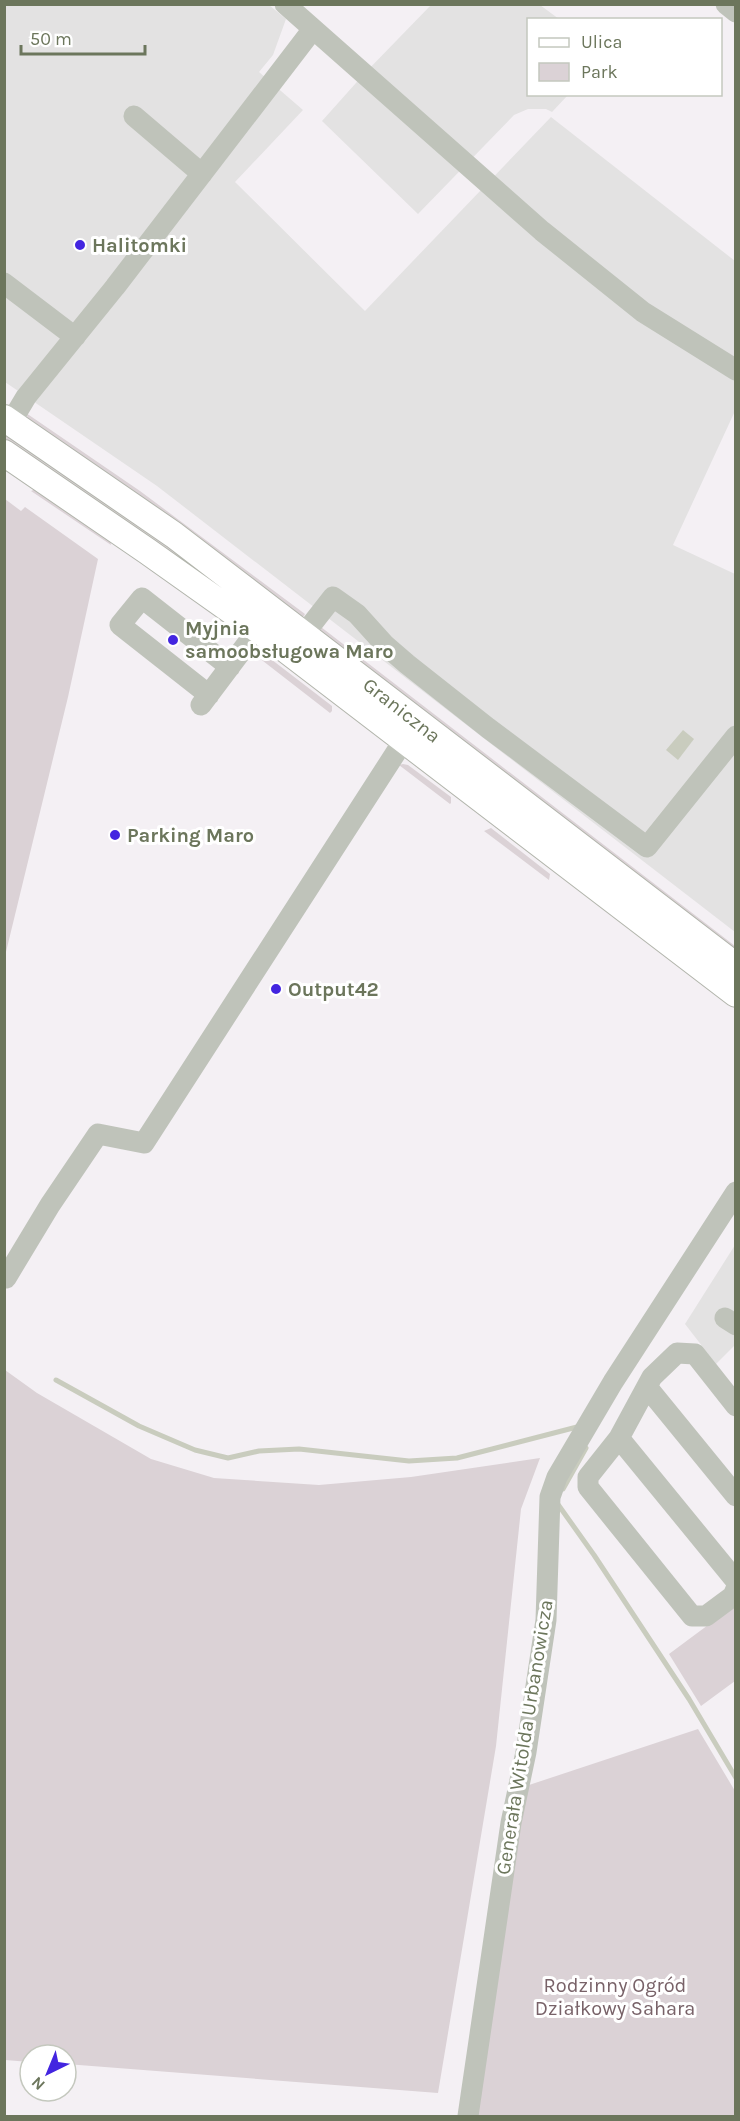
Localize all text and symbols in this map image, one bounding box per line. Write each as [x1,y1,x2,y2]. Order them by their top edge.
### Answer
scale bar [21,18,146,56]
legend [527,18,722,96]
text: 50 m [30,28,72,50]
text: Ulica [581,31,622,53]
text: Park [581,61,618,83]
place label: Halitomki [92,234,187,257]
marker: Halitomki [73,238,87,252]
place label: Myjnia samoobsługowa Maro [185,617,394,663]
marker: Myjnia samoobsługowa Maro [166,633,180,647]
street label: Graniczna [358,673,445,748]
place label: Parking Maro [127,824,254,847]
marker: Parking Maro [108,828,122,842]
place label: Output42 [288,978,379,1001]
marker: Output42 [269,982,283,996]
street label: Generała Witolda Urbanowicza [491,1598,558,1876]
park label: Rodzinny Ogród Działkowy Sahara [535,1974,695,2020]
north arrow [18,2043,78,2103]
text: N [27,2073,49,2094]

